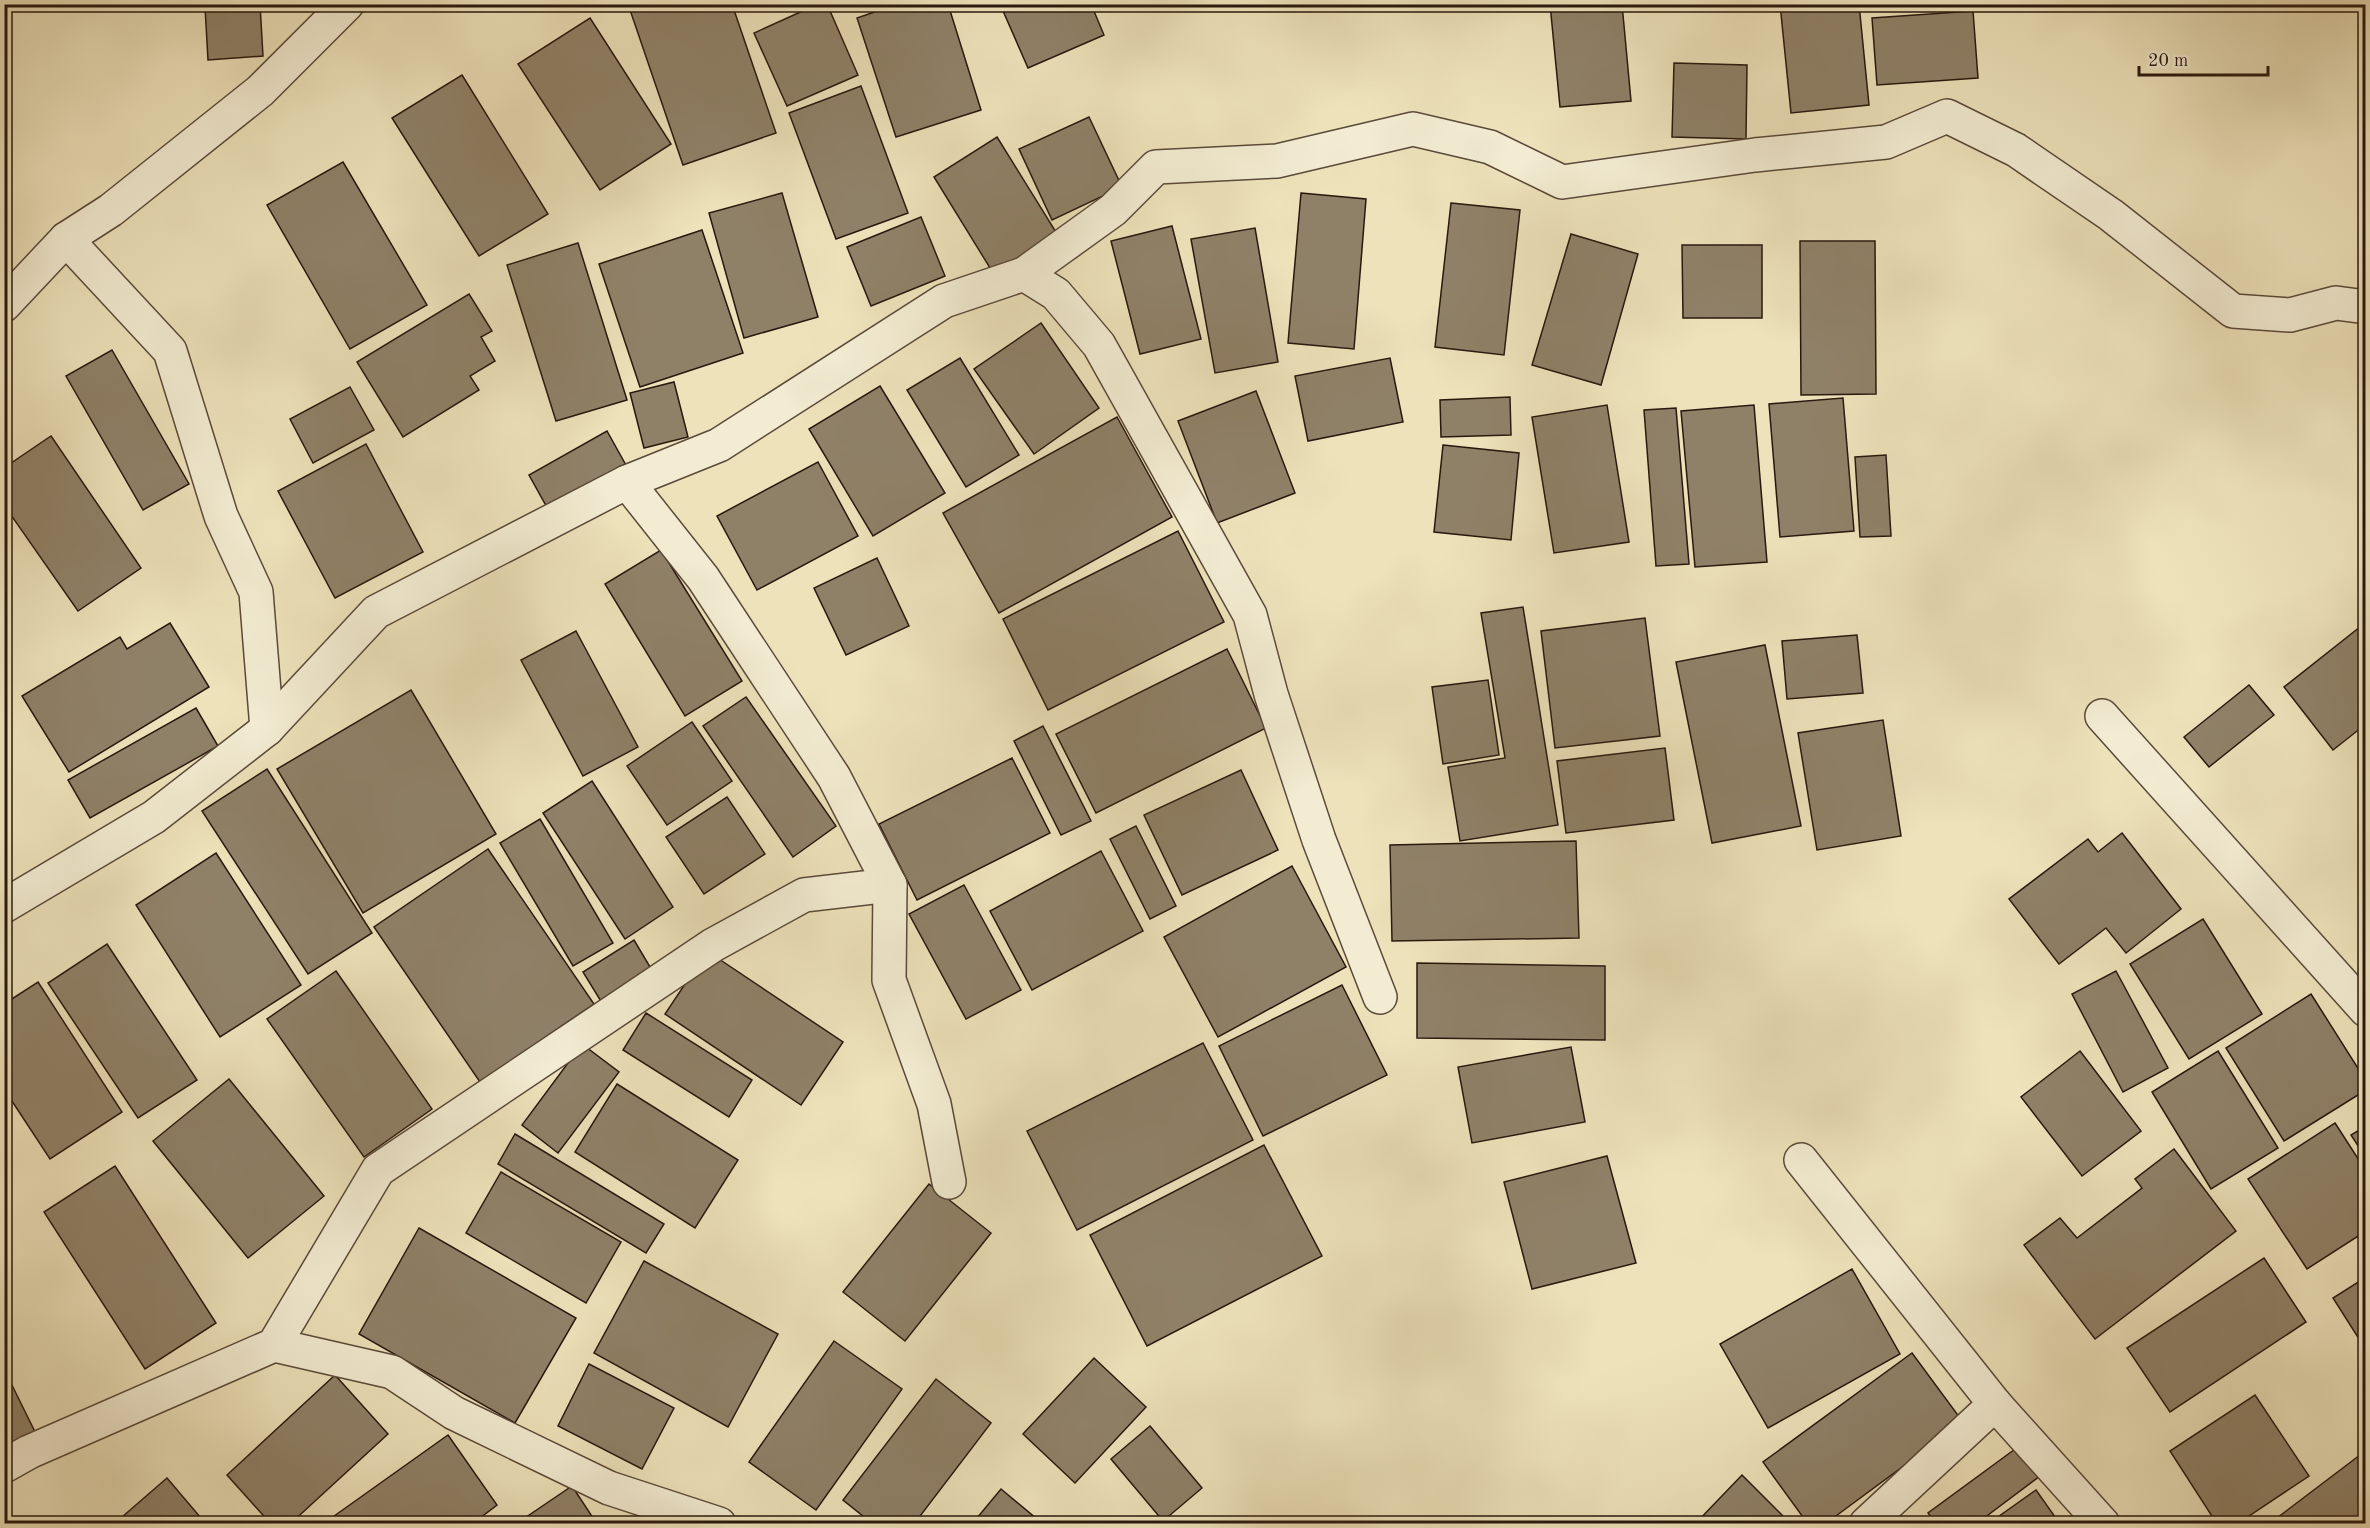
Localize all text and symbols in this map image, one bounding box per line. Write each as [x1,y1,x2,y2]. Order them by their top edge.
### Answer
scale bar [2139,39,2268,77]
text: 20 m [2148,52,2188,70]

